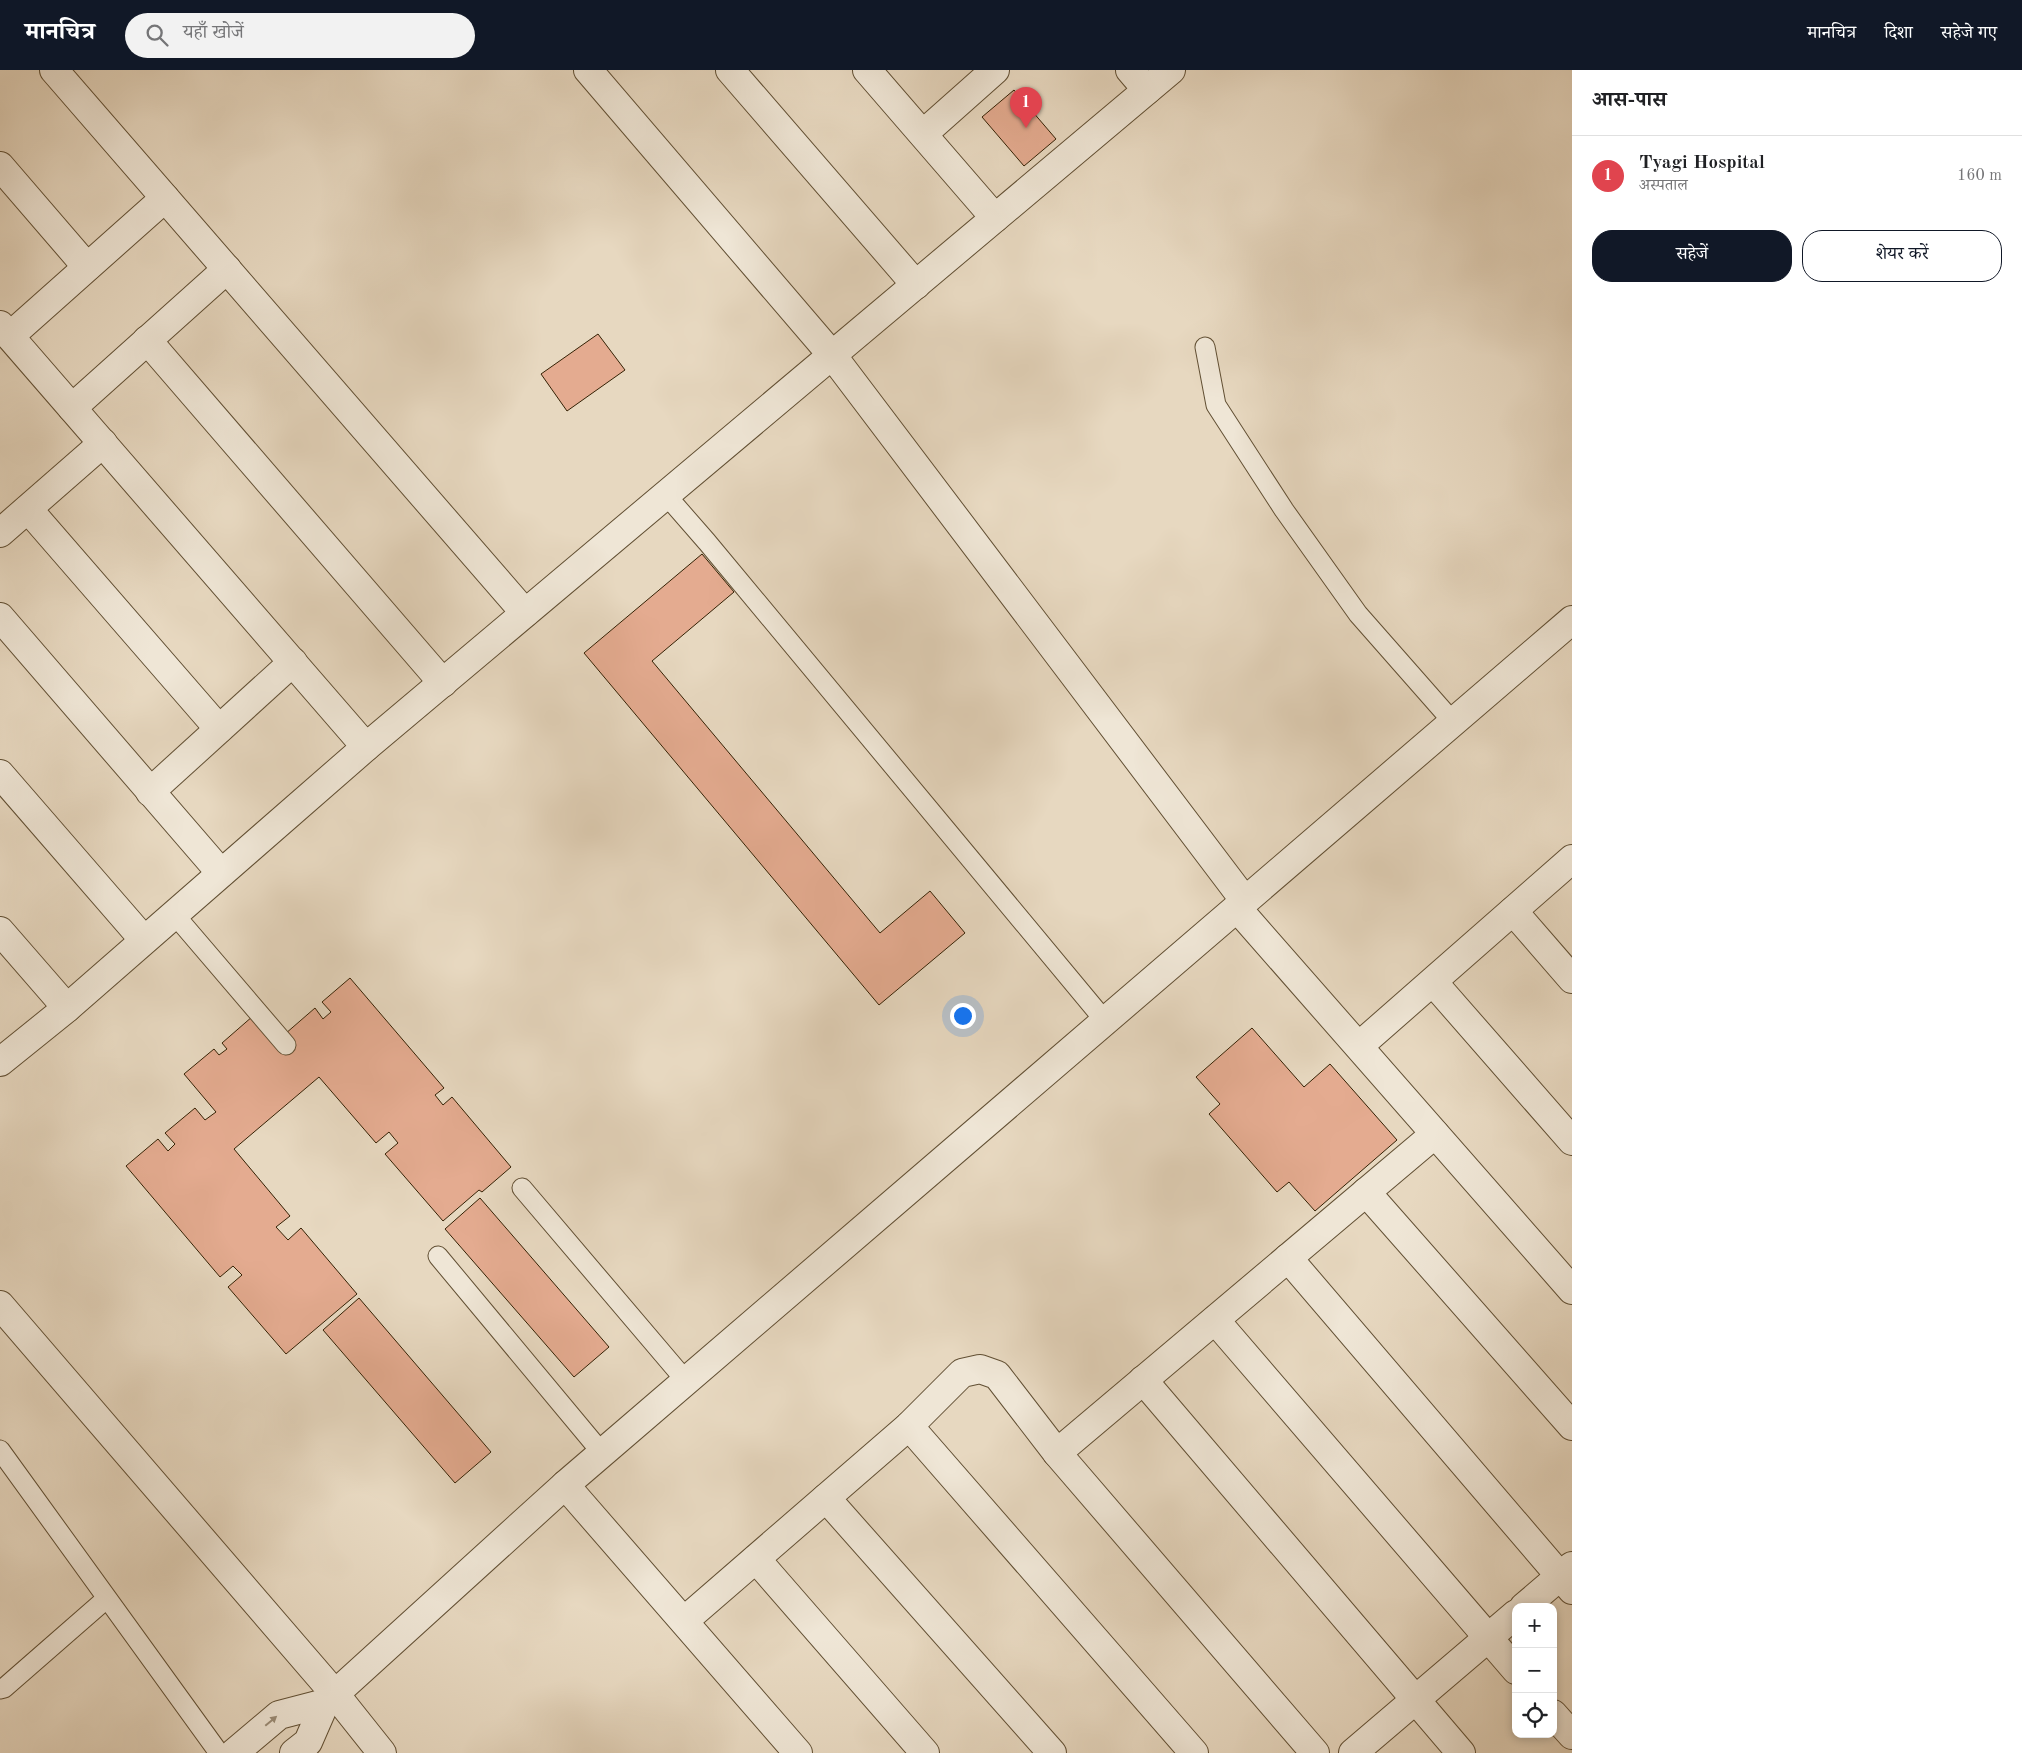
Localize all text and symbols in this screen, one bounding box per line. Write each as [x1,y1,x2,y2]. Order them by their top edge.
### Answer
search box [125,13,475,58]
text: मानचित्र [25,21,95,45]
icon: search [143,21,171,49]
text: यहाँ खोजें [183,24,244,43]
text: मानचित्र [1807,24,1856,42]
text: दिशा [1884,24,1913,42]
text: सहेजे गए [1941,24,1997,42]
pin: 1 [1010,87,1042,128]
text: आस-पास [1592,90,1667,111]
text: Tyagi Hospital [1639,154,1765,173]
text: 1 [1603,168,1613,184]
text: 160 m [1957,168,2002,184]
text: अस्पताल [1639,178,1688,194]
button: सहेजें [1592,230,1792,282]
button: शेयर करें [1802,230,2002,282]
your location [950,1003,976,1029]
map controls [1512,1603,1557,1738]
button: + [1512,1603,1557,1648]
button: − [1512,1648,1557,1693]
button: locate [1512,1693,1557,1738]
one-way arrow [264,1716,277,1727]

